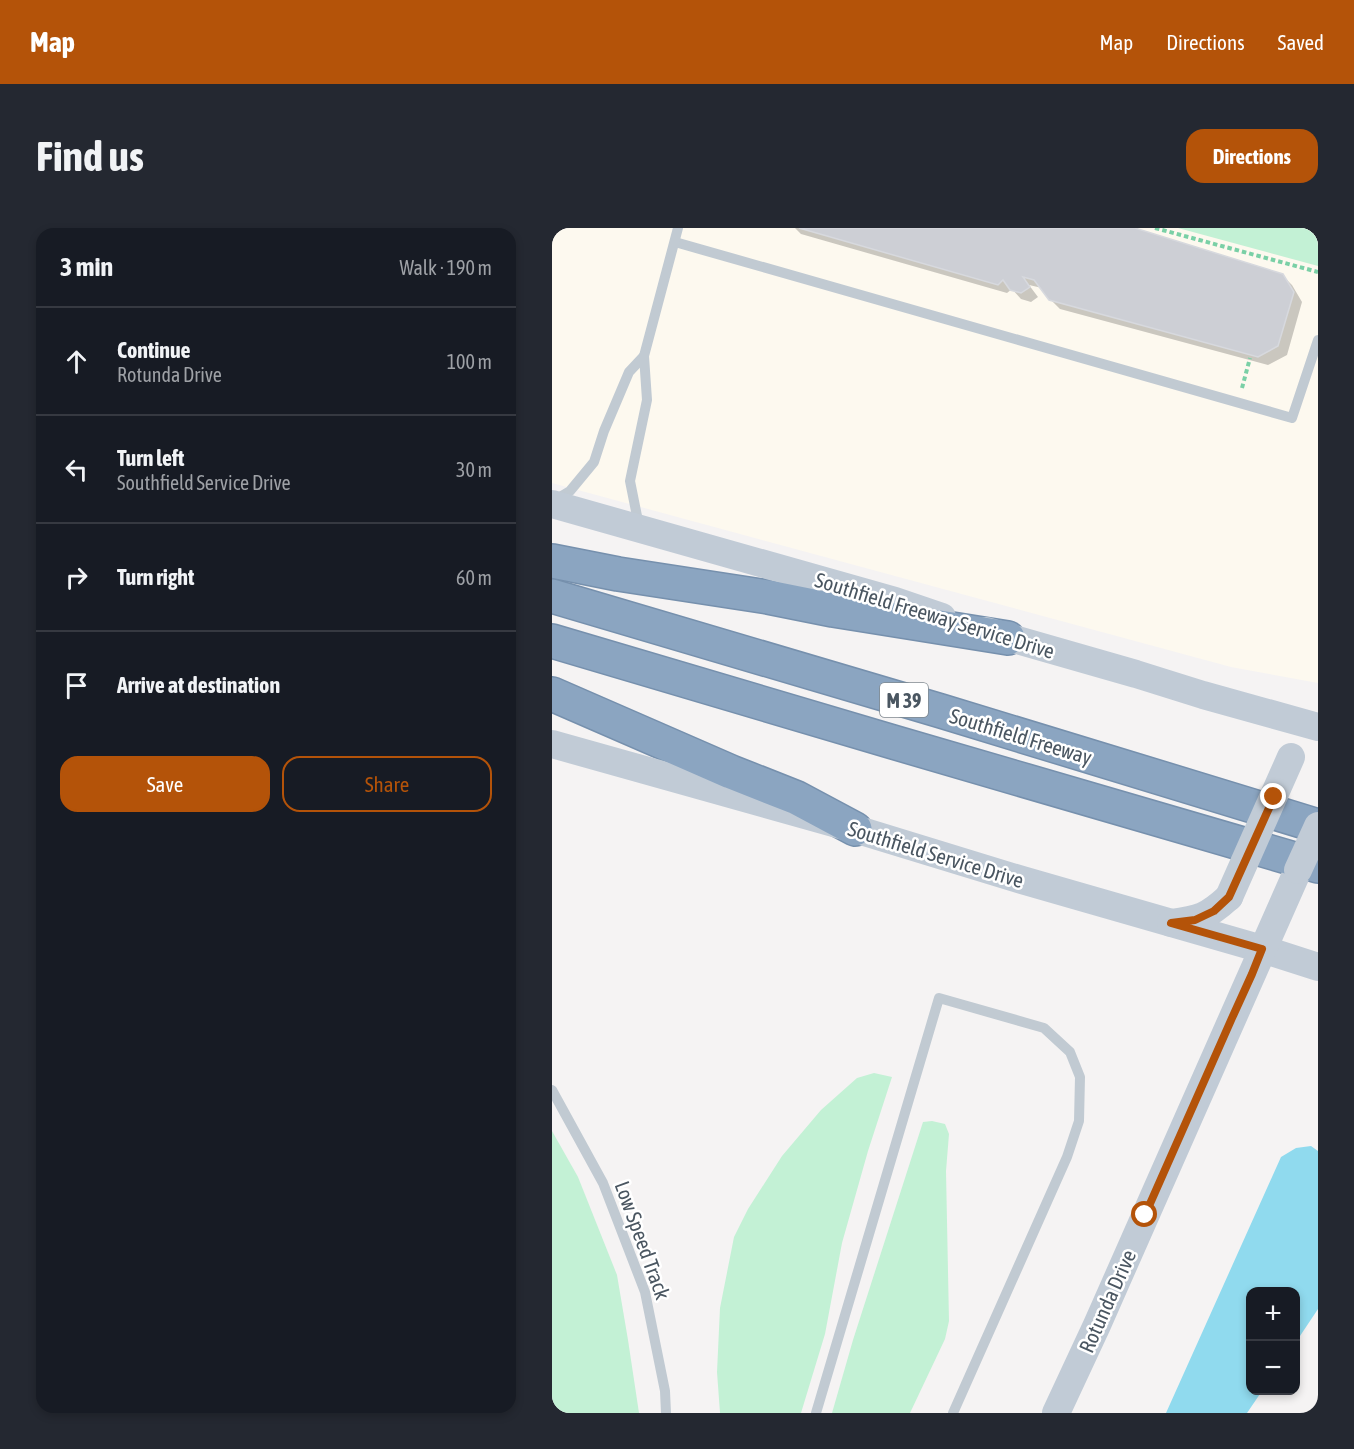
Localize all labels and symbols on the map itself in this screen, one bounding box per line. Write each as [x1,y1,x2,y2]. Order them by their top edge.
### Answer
street label: Southfield Freeway Service Drive [812,567,1058,663]
road number: M 39 [880,683,928,717]
street label: Southfield Freeway [947,703,1095,769]
route end [1260,783,1286,809]
street label: Southfield Service Drive [845,816,1027,892]
street label: Low Speed Track [610,1178,676,1302]
route start [1131,1201,1157,1227]
street label: Rotunda Drive [1074,1246,1140,1356]

